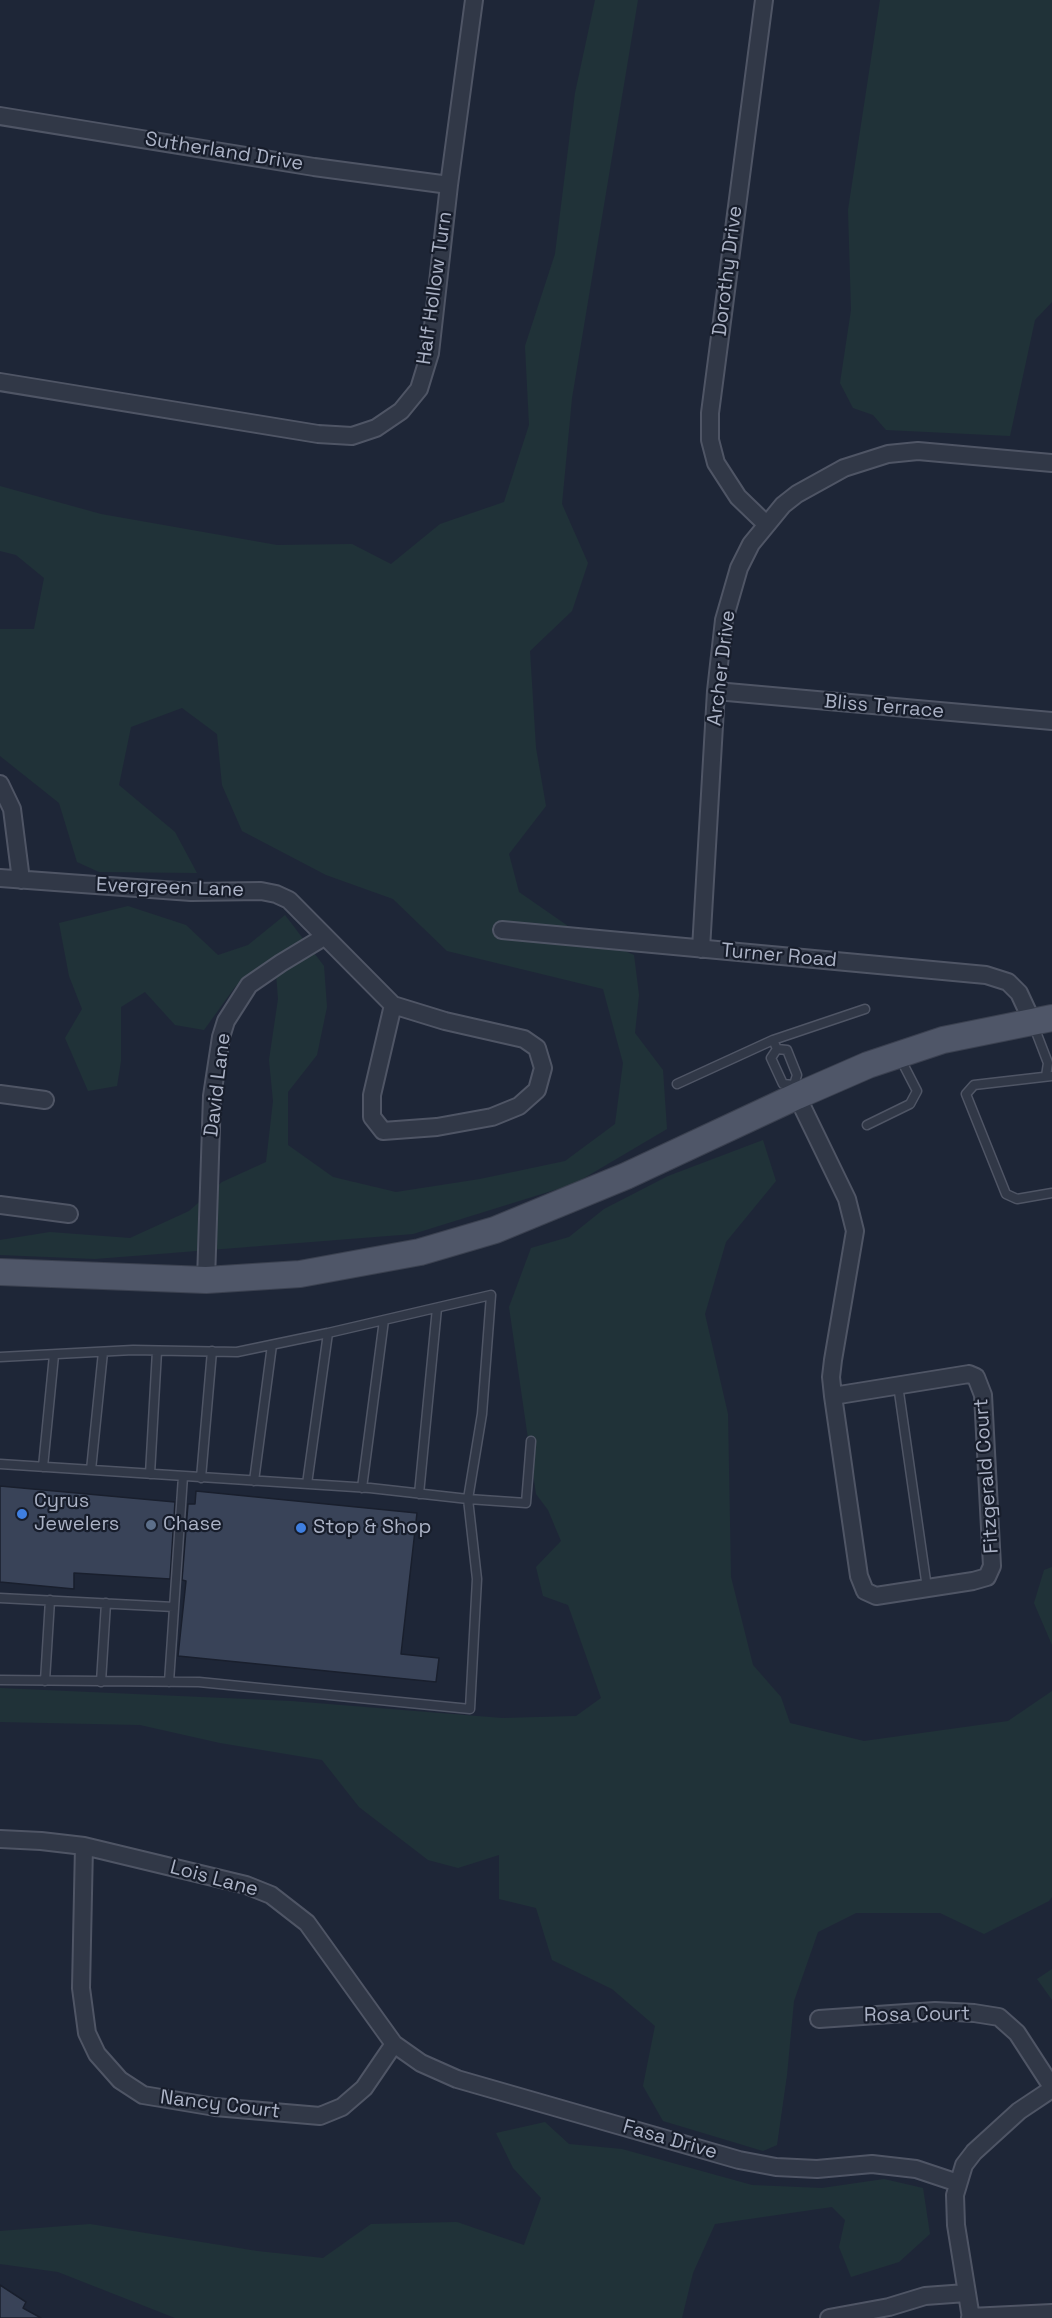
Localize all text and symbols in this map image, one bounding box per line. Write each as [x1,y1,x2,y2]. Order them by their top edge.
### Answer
street label: Sutherland Drive [143,128,305,176]
street label: Dorothy Drive [708,204,748,338]
street label: Half Hollow Turn [412,210,458,366]
street label: Archer Drive [703,609,741,727]
street label: Bliss Terrace [823,690,945,724]
street label: Evergreen Lane [95,873,245,903]
street label: Turner Road [720,939,838,973]
street label: David Lane [200,1032,236,1138]
street label: Fitzgerald Court [970,1398,1004,1554]
place label: Cyrus Jewelers [34,1490,119,1537]
marker: Cyrus Jewelers [15,1507,29,1521]
place label: Chase [163,1513,222,1537]
place label: Stop & Shop [313,1516,431,1540]
marker: Chase [144,1518,158,1532]
marker: Stop & Shop [294,1521,308,1535]
street label: Lois Lane [167,1856,261,1902]
street label: Rosa Court [864,2002,970,2028]
street label: Nancy Court [159,2086,281,2124]
street label: Fasa Drive [620,2115,720,2165]

